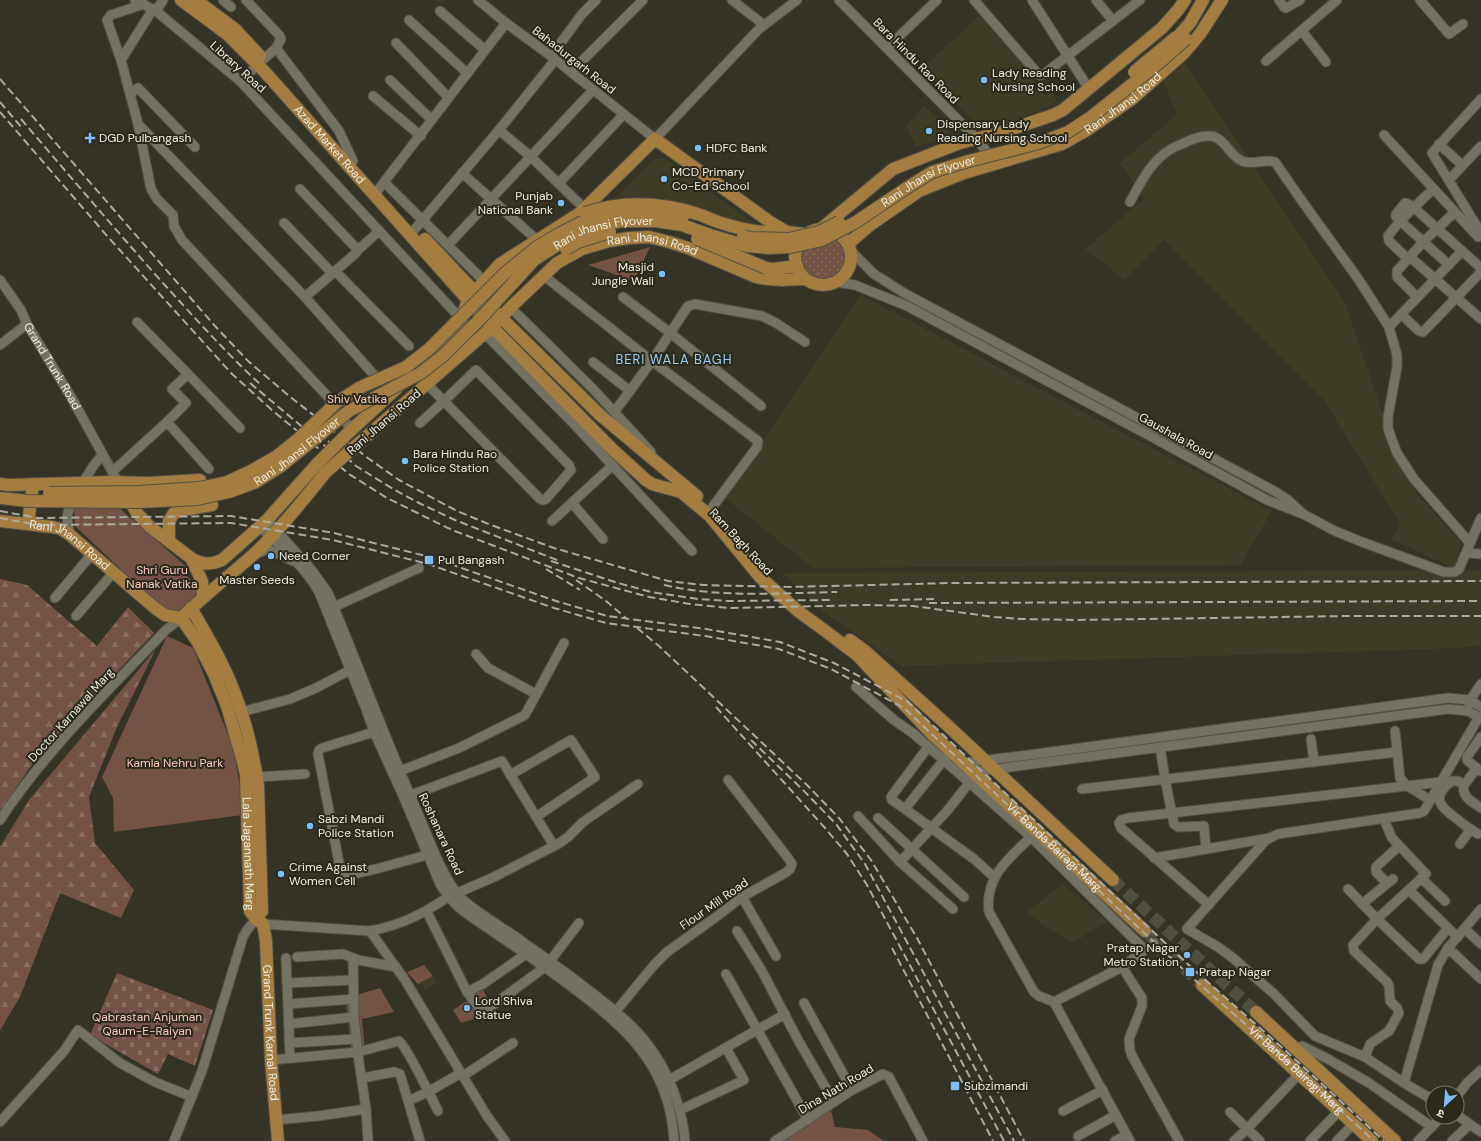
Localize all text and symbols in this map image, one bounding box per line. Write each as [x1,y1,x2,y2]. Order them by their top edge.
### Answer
street label: Bara Hindu Rao Road [870,15,962,107]
street label: Bahadurgarh Road [529,22,619,98]
street label: Library Road [207,38,269,96]
place label: Lady Reading Nursing School [992,65,1075,95]
street label: Rani Jhansi Road [1081,69,1165,137]
marker: Lady Reading Nursing School [979,75,989,85]
street label: Azad Market Road [290,102,369,187]
place label: Dispensary Lady Reading Nursing School [937,116,1067,146]
marker: Dispensary Lady Reading Nursing School [924,126,934,136]
place label: DGD Pulbangash [99,130,191,146]
marker: DGD Pulbangash [84,132,96,144]
place label: HDFC Bank [706,140,767,156]
marker: HDFC Bank [693,143,703,153]
street label: Rani Jhansi Flyover [878,151,978,211]
place label: MCD Primary Co-Ed School [672,164,749,194]
marker: MCD Primary Co-Ed School [659,174,669,184]
place label: Punjab National Bank [478,188,553,218]
marker: Punjab National Bank [556,198,566,208]
street label: Rani Jhansi Flyover [550,213,654,254]
street label: Rani Jhansi Road [606,229,700,259]
place label: Masjid Jungle Wali [592,259,654,289]
marker: Masjid Jungle Wali [657,269,667,279]
street label: Grand Trunk Road [20,319,85,413]
district label: BERI WALA BAGH [615,351,733,368]
street label: Rani Jhansi Road [344,386,424,458]
park label: Shiv Vatika [327,391,387,407]
street label: Gaushala Road [1136,409,1216,463]
street label: Rani Jhansi Flyover [251,413,344,489]
place label: Bara Hindu Rao Police Station [413,446,497,476]
marker: Bara Hindu Rao Police Station [400,456,410,466]
street label: Ram Bagh Road [706,505,776,579]
street label: Rani Jhansi Road [28,516,113,574]
place label: Need Corner [279,548,351,564]
marker: Need Corner [266,551,276,561]
place label: Pul Bangash [438,552,505,568]
marker: Pul Bangash [423,554,435,566]
park label: Shri Guru Nanak Vatika [126,562,198,592]
marker: Master Seeds [252,562,262,572]
place label: Master Seeds [219,572,295,588]
street label: Doctor Karnawal Marg [24,664,118,765]
park label: Kamla Nehru Park [127,755,223,771]
street label: Roshanara Road [415,790,467,878]
street label: Lala Jagannath Marg [239,797,258,911]
street label: Vir Banda Bairagi Marg [1003,799,1105,895]
place label: Sabzi Mandi Police Station [318,811,394,841]
marker: Sabzi Mandi Police Station [305,821,315,831]
place label: Crime Against Women Cell [289,859,367,889]
marker: Crime Against Women Cell [276,869,286,879]
street label: Flour Mill Road [677,874,751,934]
place label: Pratap Nagar Metro Station [1103,940,1180,970]
marker: Pratap Nagar Metro Station [1182,950,1192,960]
street label: Grand Trunk Karnal Road [259,964,282,1101]
place label: Pratap Nagar [1199,964,1272,980]
marker: Pratap Nagar [1184,966,1196,978]
place label: Lord Shiva Statue [475,993,532,1023]
marker: Lord Shiva Statue [462,1003,472,1013]
park label: Qabrastan Anjuman Qaum-E-Raiyan [92,1009,202,1039]
street label: Vir Banda Bairagi Marg [1245,1022,1348,1118]
street label: Dina Nath Road [795,1060,877,1118]
place label: Subzimandi [964,1078,1028,1094]
marker: Subzimandi [949,1080,961,1092]
north arrow [1425,1085,1465,1125]
text: उ [1434,1106,1447,1122]

